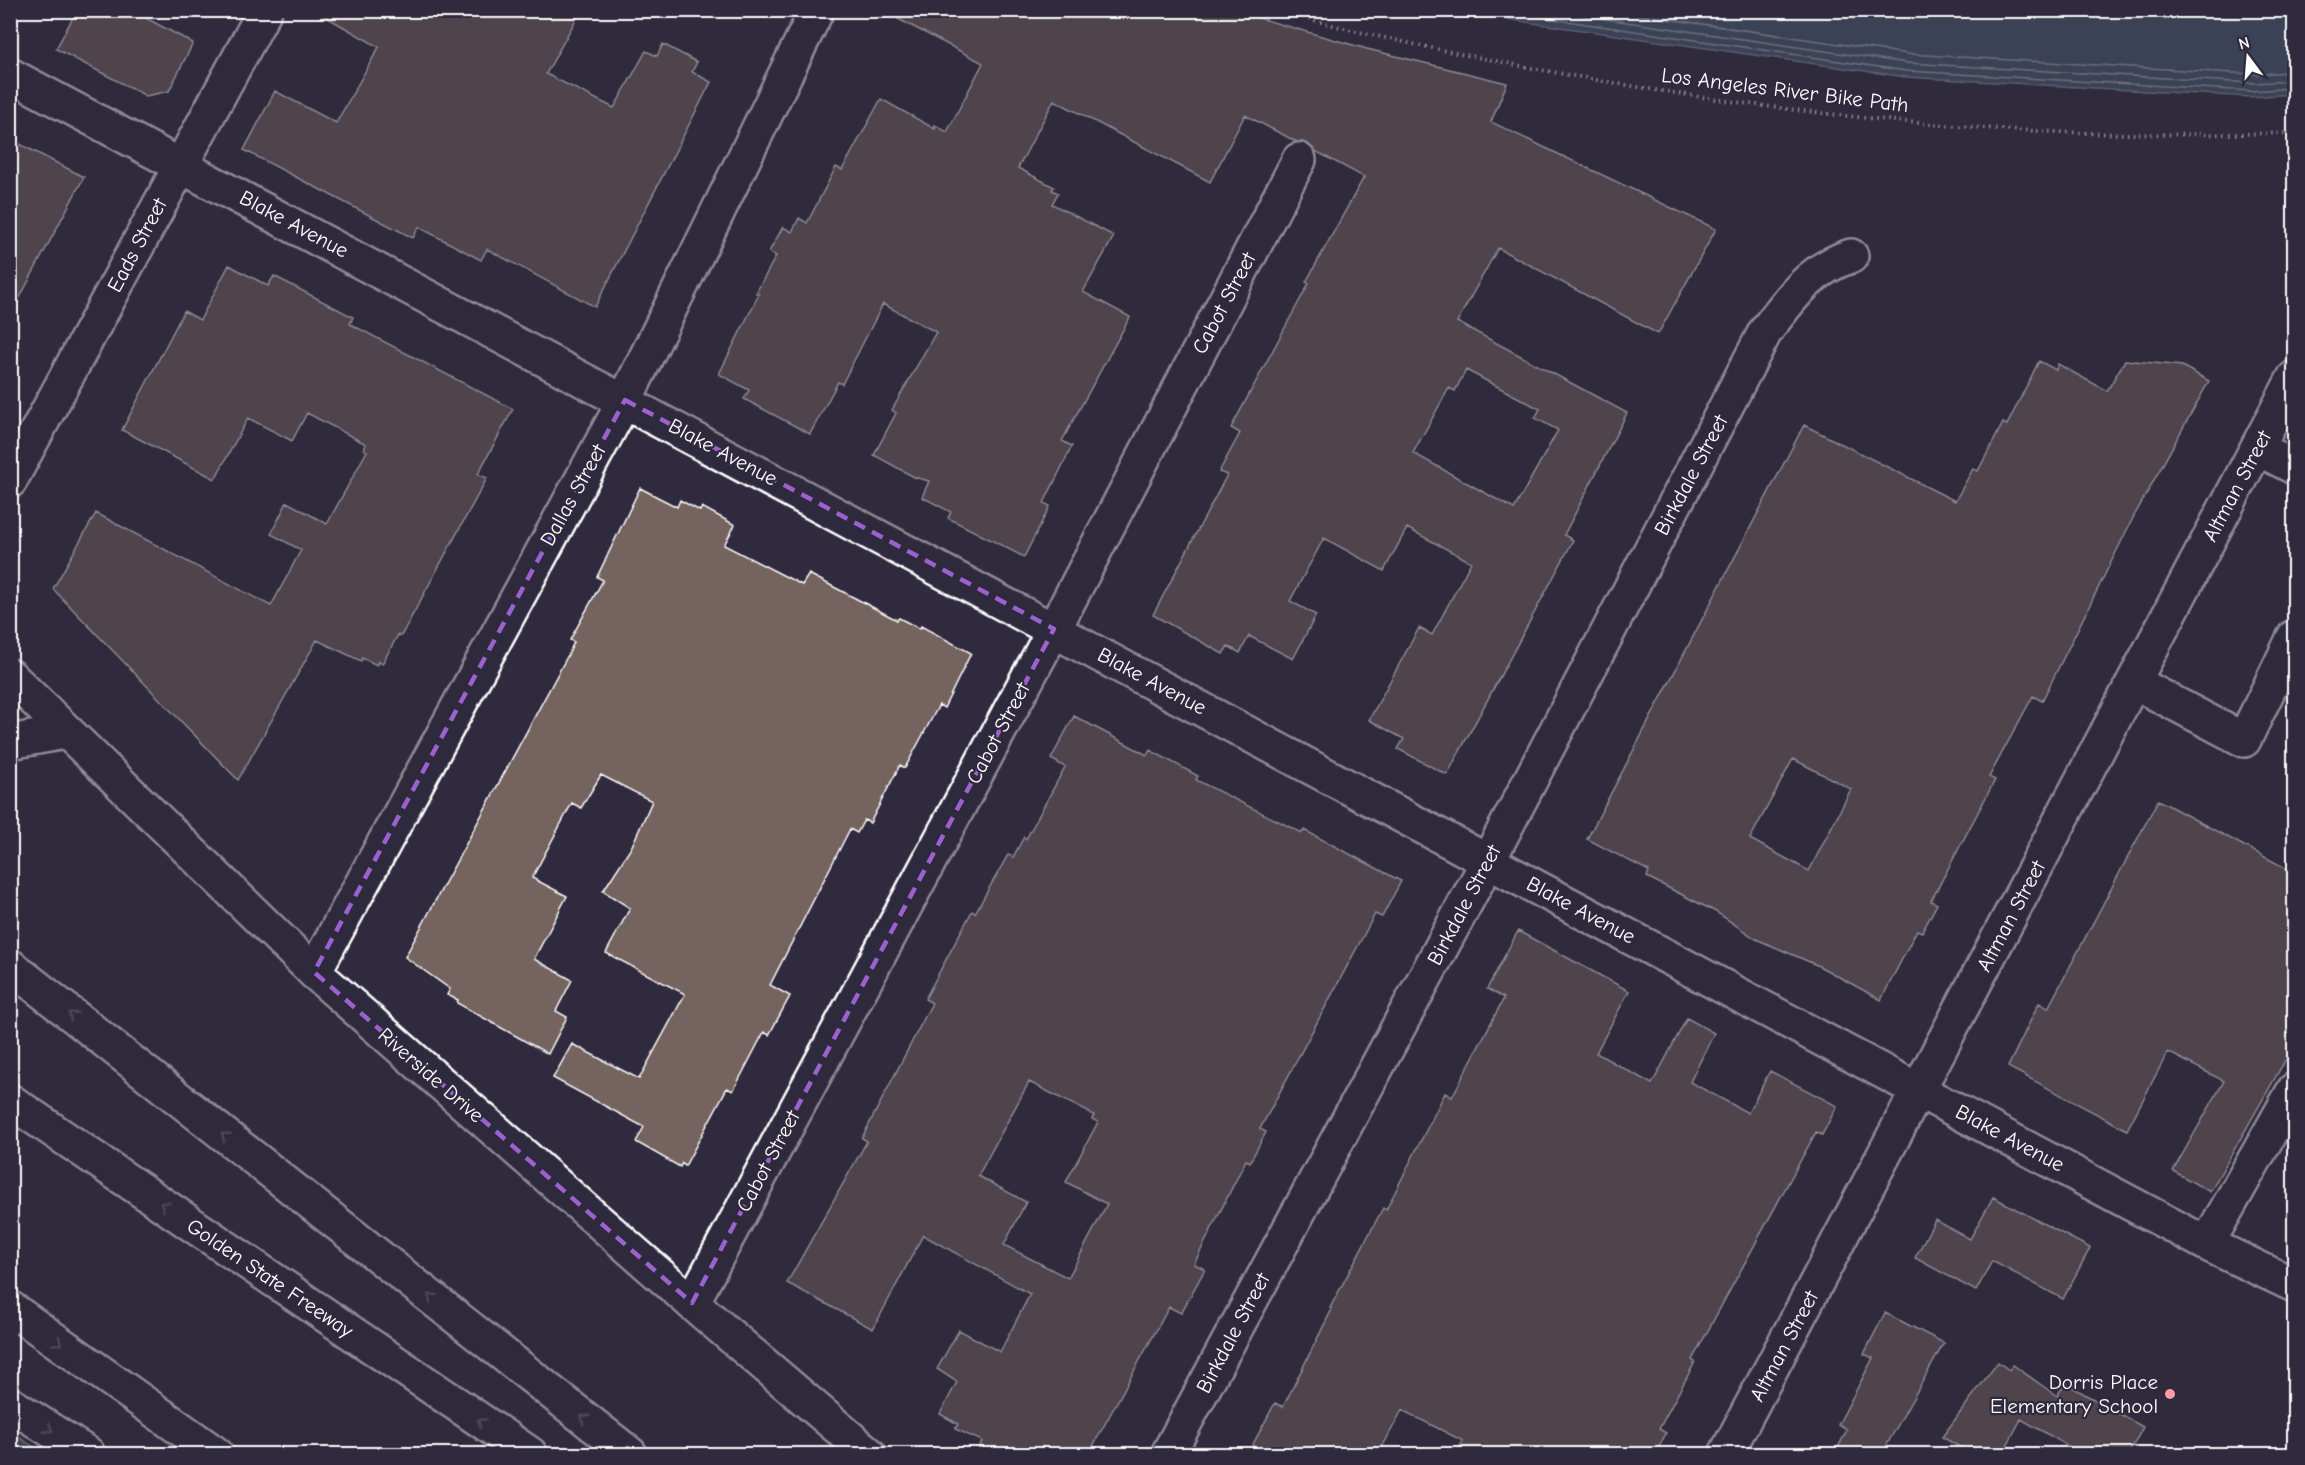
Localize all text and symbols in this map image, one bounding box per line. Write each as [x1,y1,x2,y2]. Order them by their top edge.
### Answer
north arrow [2218,27,2278,87]
text: N [2237,33,2252,54]
street label: Los Angeles River Bike Path [1660,63,1910,117]
street label: Blake Avenue [236,185,352,263]
street label: Eads Street [102,193,172,296]
street label: Cabot Street [1187,247,1261,358]
street label: Birkdale Street [1649,410,1733,539]
street label: Blake Avenue [665,413,781,491]
street label: Altman Street [2198,426,2277,546]
street label: Dallas Street [535,439,611,550]
street label: Blake Avenue [1094,642,1210,720]
street label: Cabot Street [961,677,1035,788]
street label: Birkdale Street [1422,840,1506,969]
street label: Altman Street [1972,856,2051,976]
street label: Blake Avenue [1523,871,1639,949]
one-way arrow [68,1012,79,1023]
street label: Riverside Drive [373,1023,489,1127]
street label: Blake Avenue [1952,1099,2068,1177]
street label: Cabot Street [731,1105,805,1216]
one-way arrow [221,1133,232,1144]
one-way arrow [160,1201,171,1212]
street label: Golden State Freeway [182,1213,358,1343]
street label: Birkdale Street [1191,1268,1275,1397]
street label: Altman Street [1745,1286,1824,1406]
one-way arrow [427,1294,438,1305]
one-way arrow [52,1335,63,1346]
place label: Dorris Place Elementary School [1990,1370,2158,1418]
marker: Dorris Place Elementary School [2163,1387,2177,1401]
one-way arrow [580,1415,591,1426]
one-way arrow [477,1418,488,1429]
one-way arrow [43,1422,53,1434]

